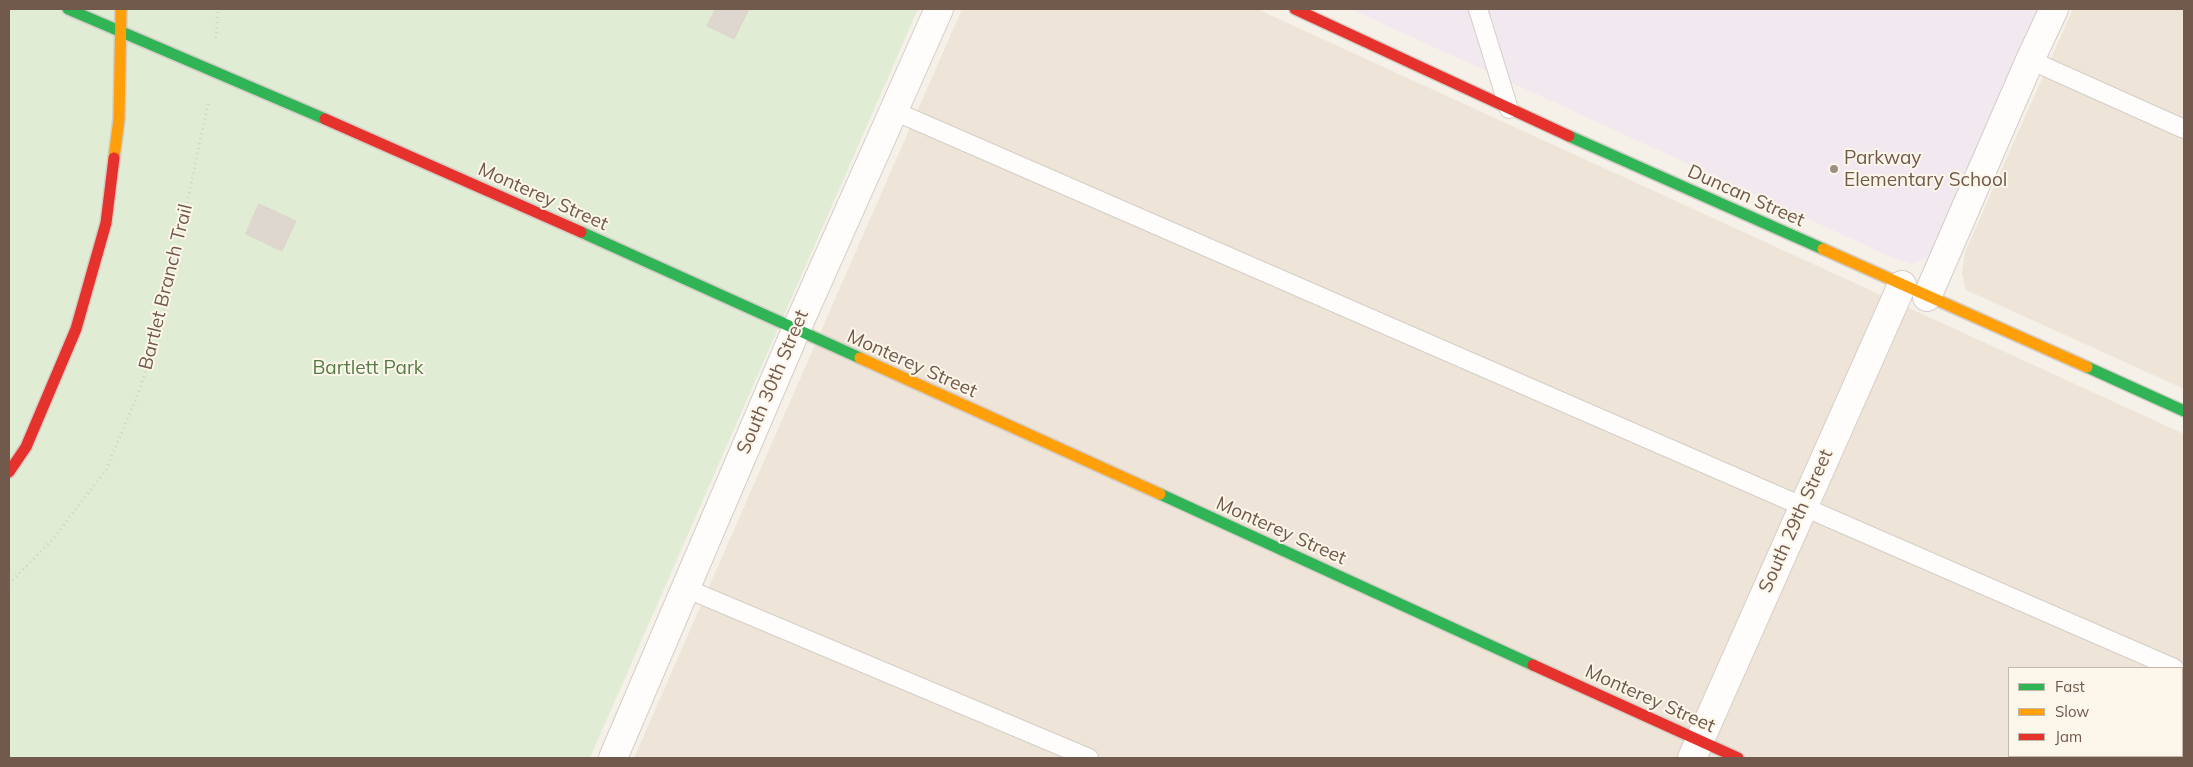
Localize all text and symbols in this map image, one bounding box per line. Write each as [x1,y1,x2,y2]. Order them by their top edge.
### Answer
place label: Parkway Elementary School [1844,147,2007,191]
street label: Monterey Street [475,158,611,236]
street label: Duncan Street [1684,160,1808,232]
marker: Parkway Elementary School [1828,163,1840,175]
street label: Bartlet Branch Trail [134,202,198,372]
street label: South 30th Street [732,306,814,458]
street label: Monterey Street [844,325,980,403]
park label: Bartlett Park [312,357,424,379]
street label: South 29th Street [1754,446,1838,596]
street label: Monterey Street [1213,492,1349,570]
street label: Monterey Street [1582,660,1718,738]
legend [2008,667,2183,757]
text: Fast [2055,677,2085,696]
text: Slow [2055,702,2089,721]
text: Jam [2055,727,2082,746]

